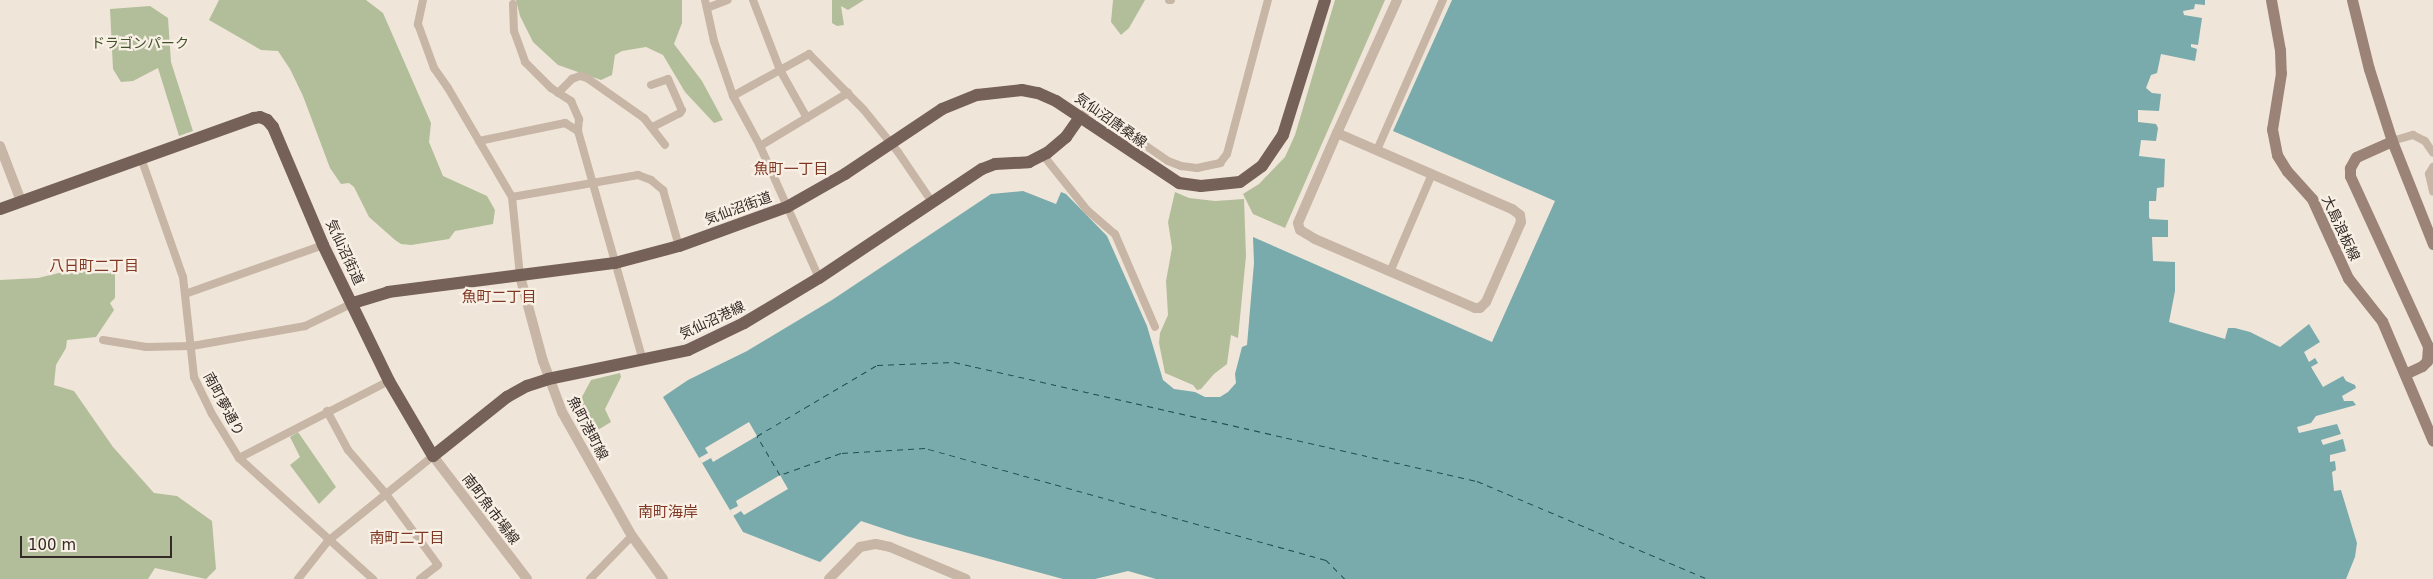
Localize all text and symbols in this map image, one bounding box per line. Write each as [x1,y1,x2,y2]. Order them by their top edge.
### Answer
park label: ドラゴンパーク [91,35,189,51]
street label: 気仙沼唐桑線 [1072,89,1150,151]
district label: 魚町一丁目 [754,161,828,179]
street label: 気仙沼街道 [702,188,774,228]
street label: 大島浪板線 [2319,193,2363,263]
street label: 気仙沼街道 [323,217,367,287]
district label: 八日町二丁目 [49,258,139,276]
district label: 魚町二丁目 [462,289,536,307]
street label: 気仙沼港線 [677,298,747,342]
street label: 南町夢通り [200,369,248,439]
street label: 魚町港町線 [564,393,612,463]
street label: 南町魚市場線 [459,470,523,548]
district label: 南町海岸 [638,504,698,522]
scale bar [22,526,175,558]
district label: 南町二丁目 [370,530,444,548]
text: 100 m [28,536,76,554]

